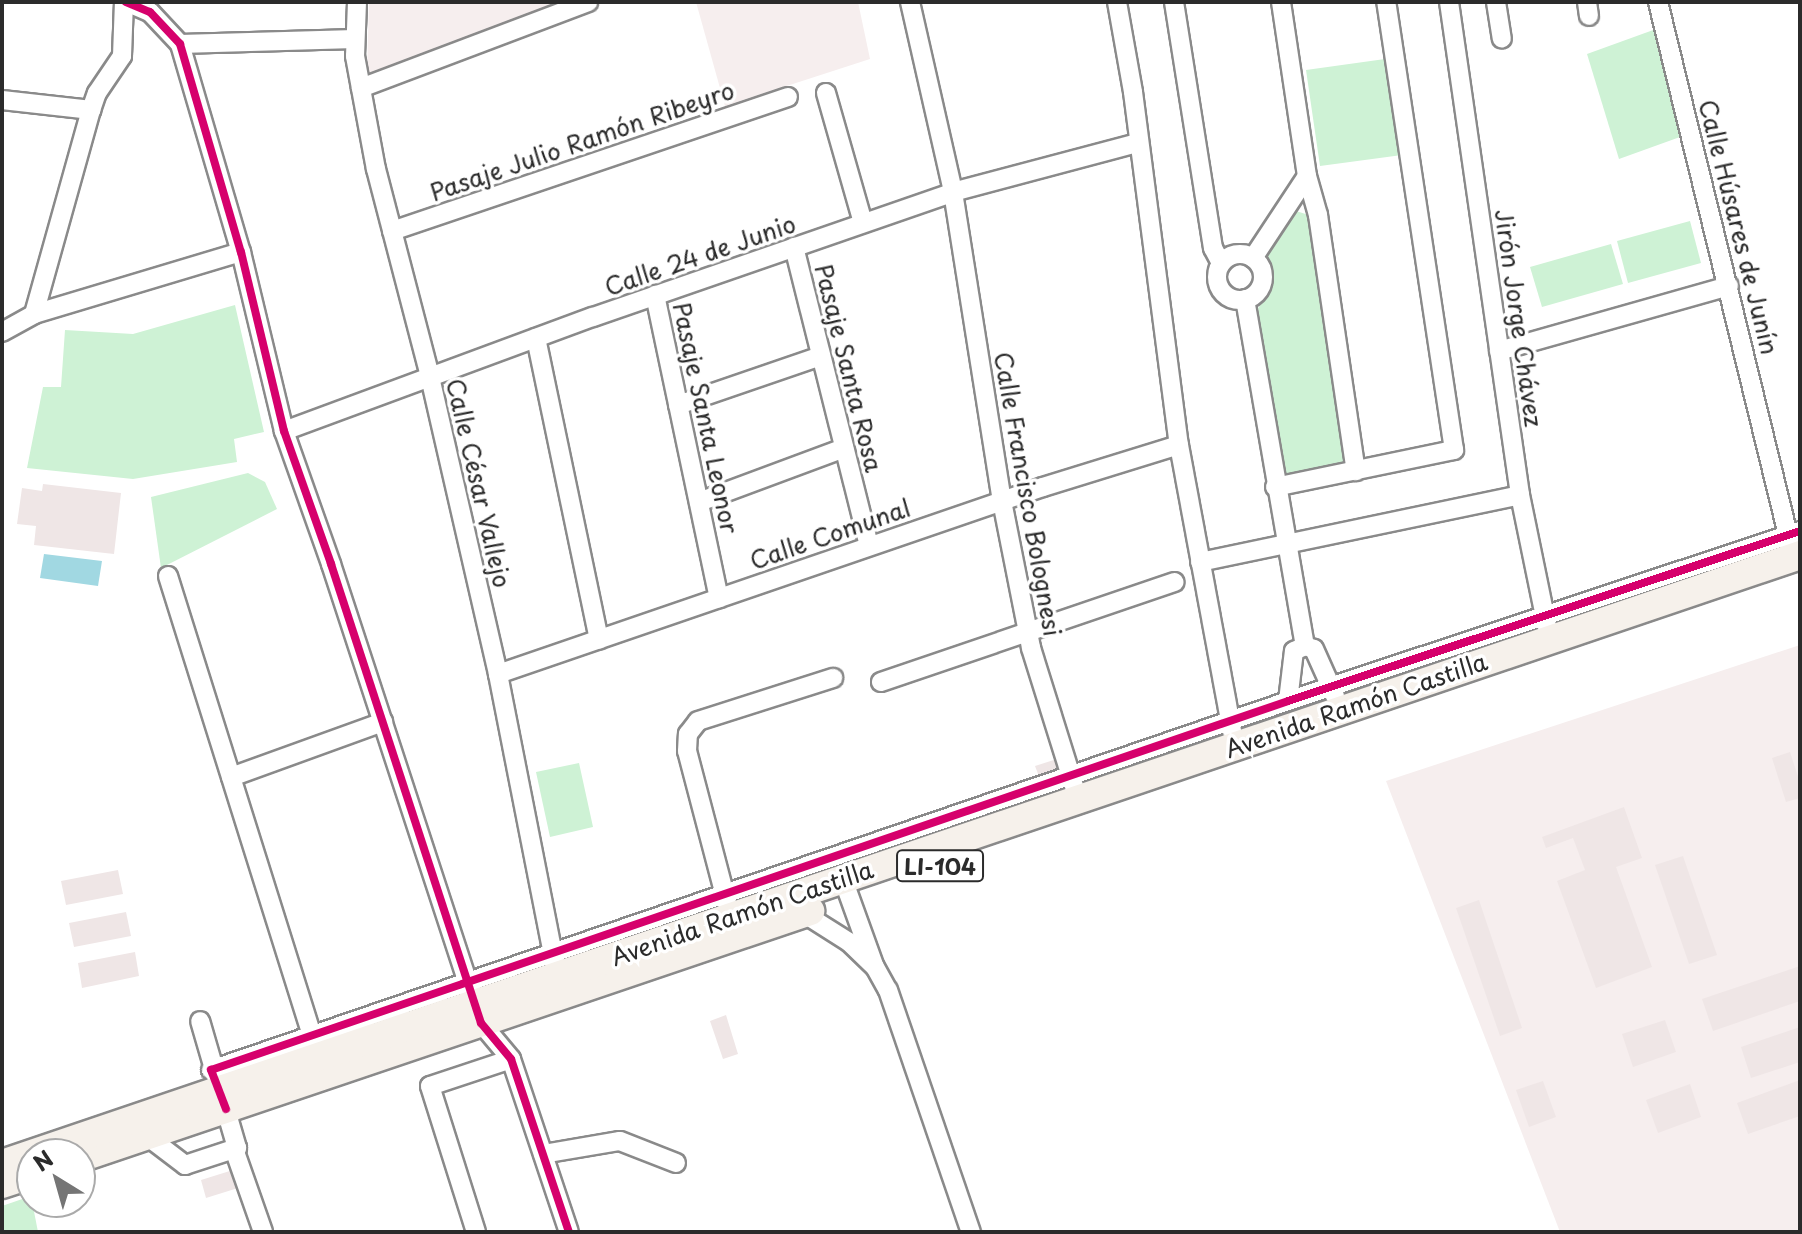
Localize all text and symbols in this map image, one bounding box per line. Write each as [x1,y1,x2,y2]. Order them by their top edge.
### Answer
street label: Pasaje Julio Ramón Ribeyro [426,75,738,207]
street label: Calle Húsares de Junín [1693,95,1785,359]
street label: Jirón Jorge Chávez [1489,207,1549,429]
street label: Calle 24 de Junio [599,208,801,302]
street label: Pasaje Santa Rosa [809,261,889,475]
street label: Pasaje Santa Leonor [667,300,745,536]
street label: Calle Francisco Bolognesi [988,347,1068,641]
street label: Calle César Vallejo [441,375,517,591]
street label: Calle Comunal [746,493,914,575]
street label: Avenida Ramón Castilla [1221,646,1491,764]
road number: LI-104 [896,848,984,884]
street label: Avenida Ramón Castilla [607,854,877,972]
north arrow [16,1138,96,1218]
text: N [26,1142,59,1178]

